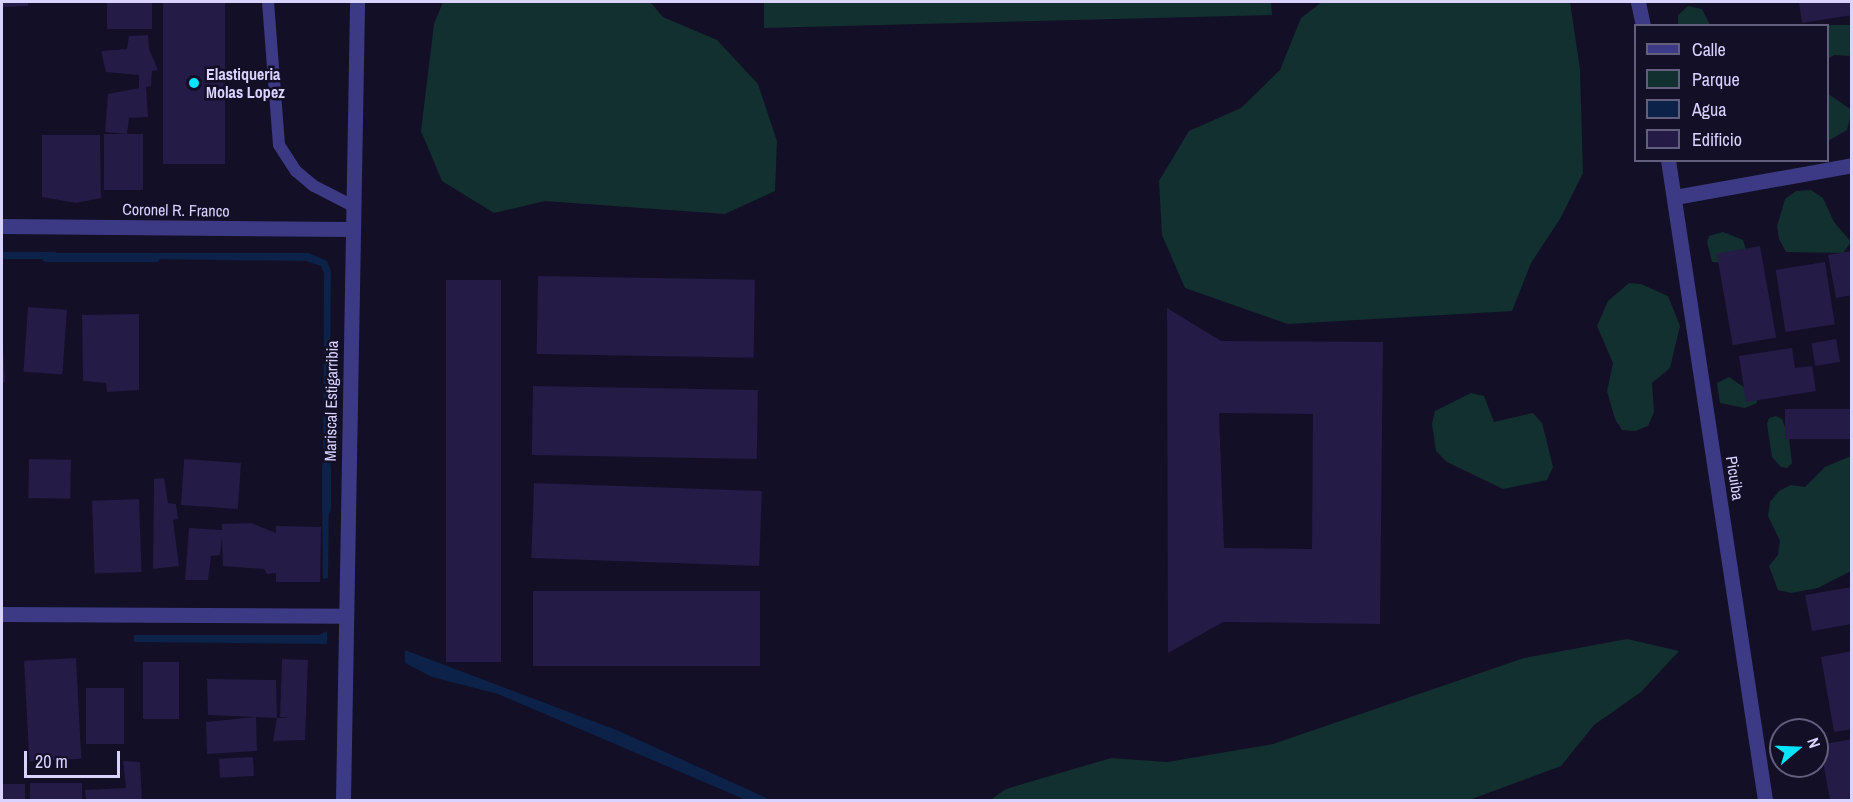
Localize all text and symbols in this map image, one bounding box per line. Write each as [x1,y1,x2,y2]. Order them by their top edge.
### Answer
legend [1634,24,1829,162]
text: Calle [1692,37,1726,62]
place label: Elastiqueria Molas Lopez [206,64,285,102]
text: Parque [1692,67,1740,92]
marker: Elastiqueria Molas Lopez [187,76,201,90]
text: Agua [1692,97,1726,122]
text: Edificio [1692,127,1742,152]
street label: Coronel R. Franco [122,199,230,221]
street label: Mariscal Estigarribia [320,340,342,462]
street label: Picuiba [1722,455,1748,501]
north arrow [1769,718,1829,778]
text: N [1802,735,1826,751]
scale bar [27,739,123,777]
text: 20 m [35,749,68,774]

